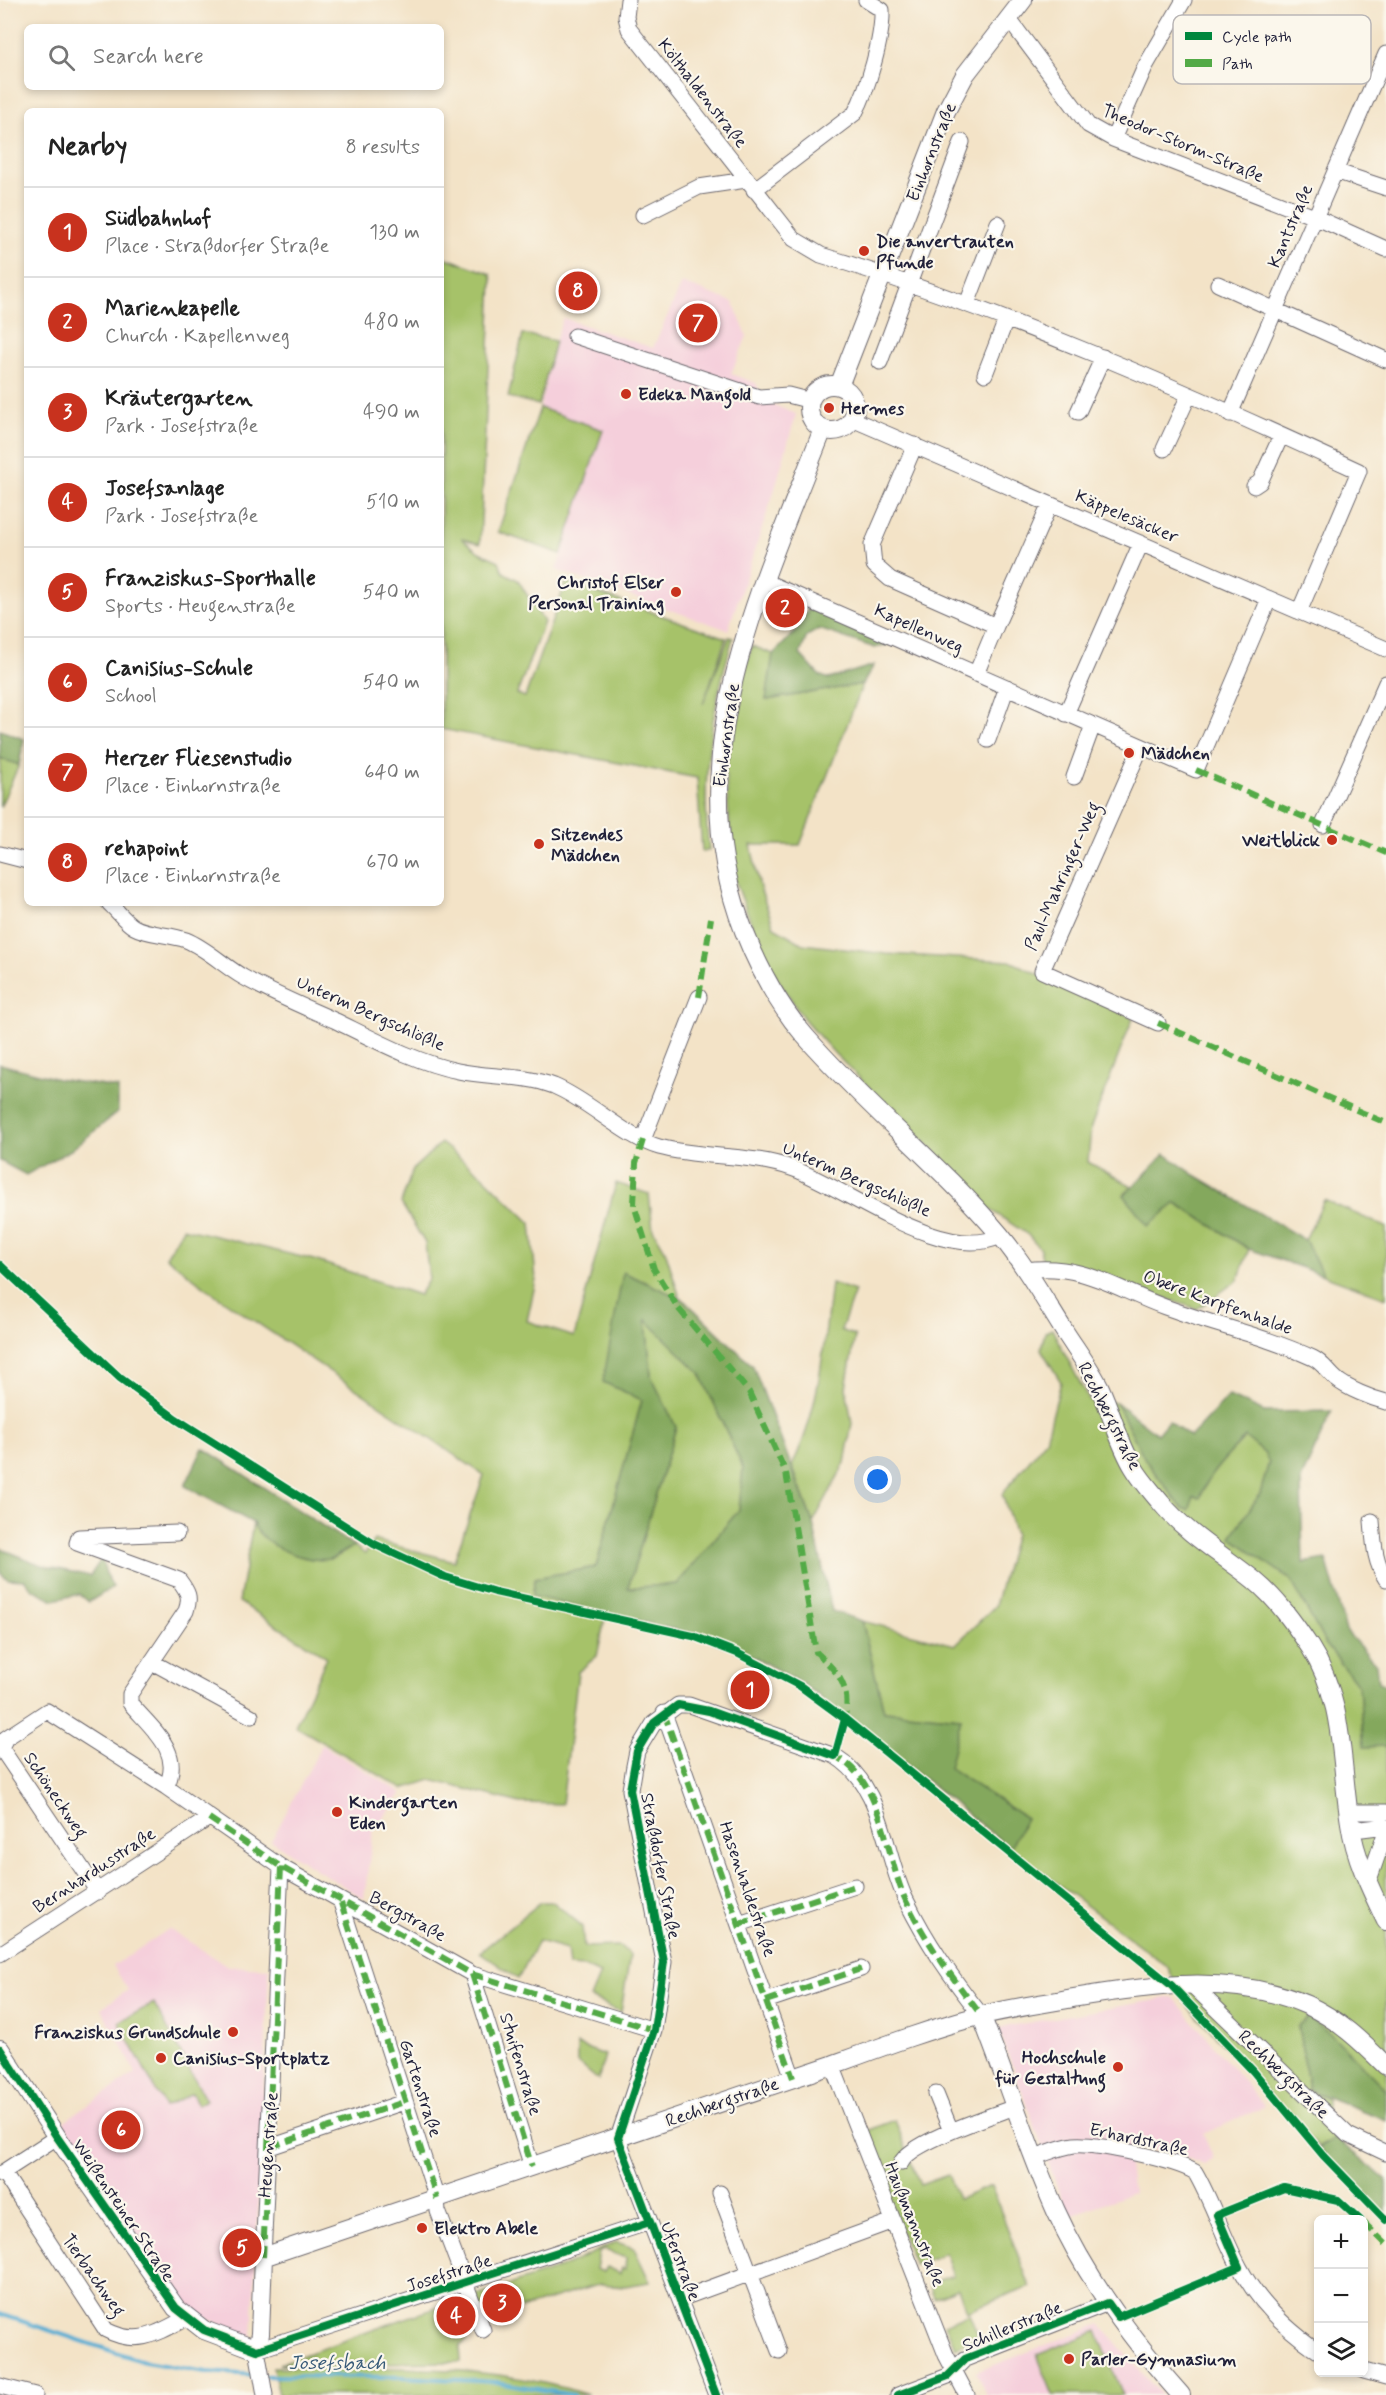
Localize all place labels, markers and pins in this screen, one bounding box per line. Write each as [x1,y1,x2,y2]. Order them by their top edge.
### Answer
place label: Die anvertrauten Pfunde [876,230,1014,275]
marker: Die anvertrauten Pfunde [857,244,871,258]
pin: 8 [558,268,598,314]
pin: 7 [678,300,718,346]
place label: Edeka Mangold [638,383,751,409]
marker: Edeka Mangold [619,387,633,401]
place label: Hermes [841,397,904,421]
marker: Hermes [822,401,836,415]
place label: Christof Elser Personal Training [528,571,664,616]
marker: Christof Elser Personal Training [669,585,683,599]
pin: 2 [766,586,804,630]
place label: Mädchen [1141,742,1210,766]
marker: Mädchen [1122,746,1136,760]
place label: Sitzendes Mädchen [551,823,623,868]
place label: Weitblick [1241,829,1321,853]
marker: Weitblick [1325,833,1339,847]
marker: Sitzendes Mädchen [532,837,546,851]
pin: 1 [730,1668,770,1712]
place label: Kindergarten Eden [349,1791,458,1836]
marker: Kindergarten Eden [330,1805,344,1819]
place label: Franziskus Grundschule [34,2021,221,2045]
marker: Franziskus Grundschule [226,2025,240,2039]
place label: Hochschule für Gestaltung [994,2046,1106,2093]
place label: Canisius-Sportplatz [173,2047,330,2071]
marker: Canisius-Sportplatz [154,2051,168,2065]
marker: Hochschule für Gestaltung [1111,2060,1125,2074]
pin: 6 [102,2108,140,2152]
place label: Elektro Abele [434,2217,538,2241]
marker: Elektro Abele [415,2221,429,2235]
pin: 5 [222,2226,262,2270]
pin: 3 [482,2280,522,2326]
pin: 4 [436,2294,476,2338]
place label: Parler-Gymnasium [1081,2348,1237,2372]
marker: Parler-Gymnasium [1062,2352,1076,2366]

